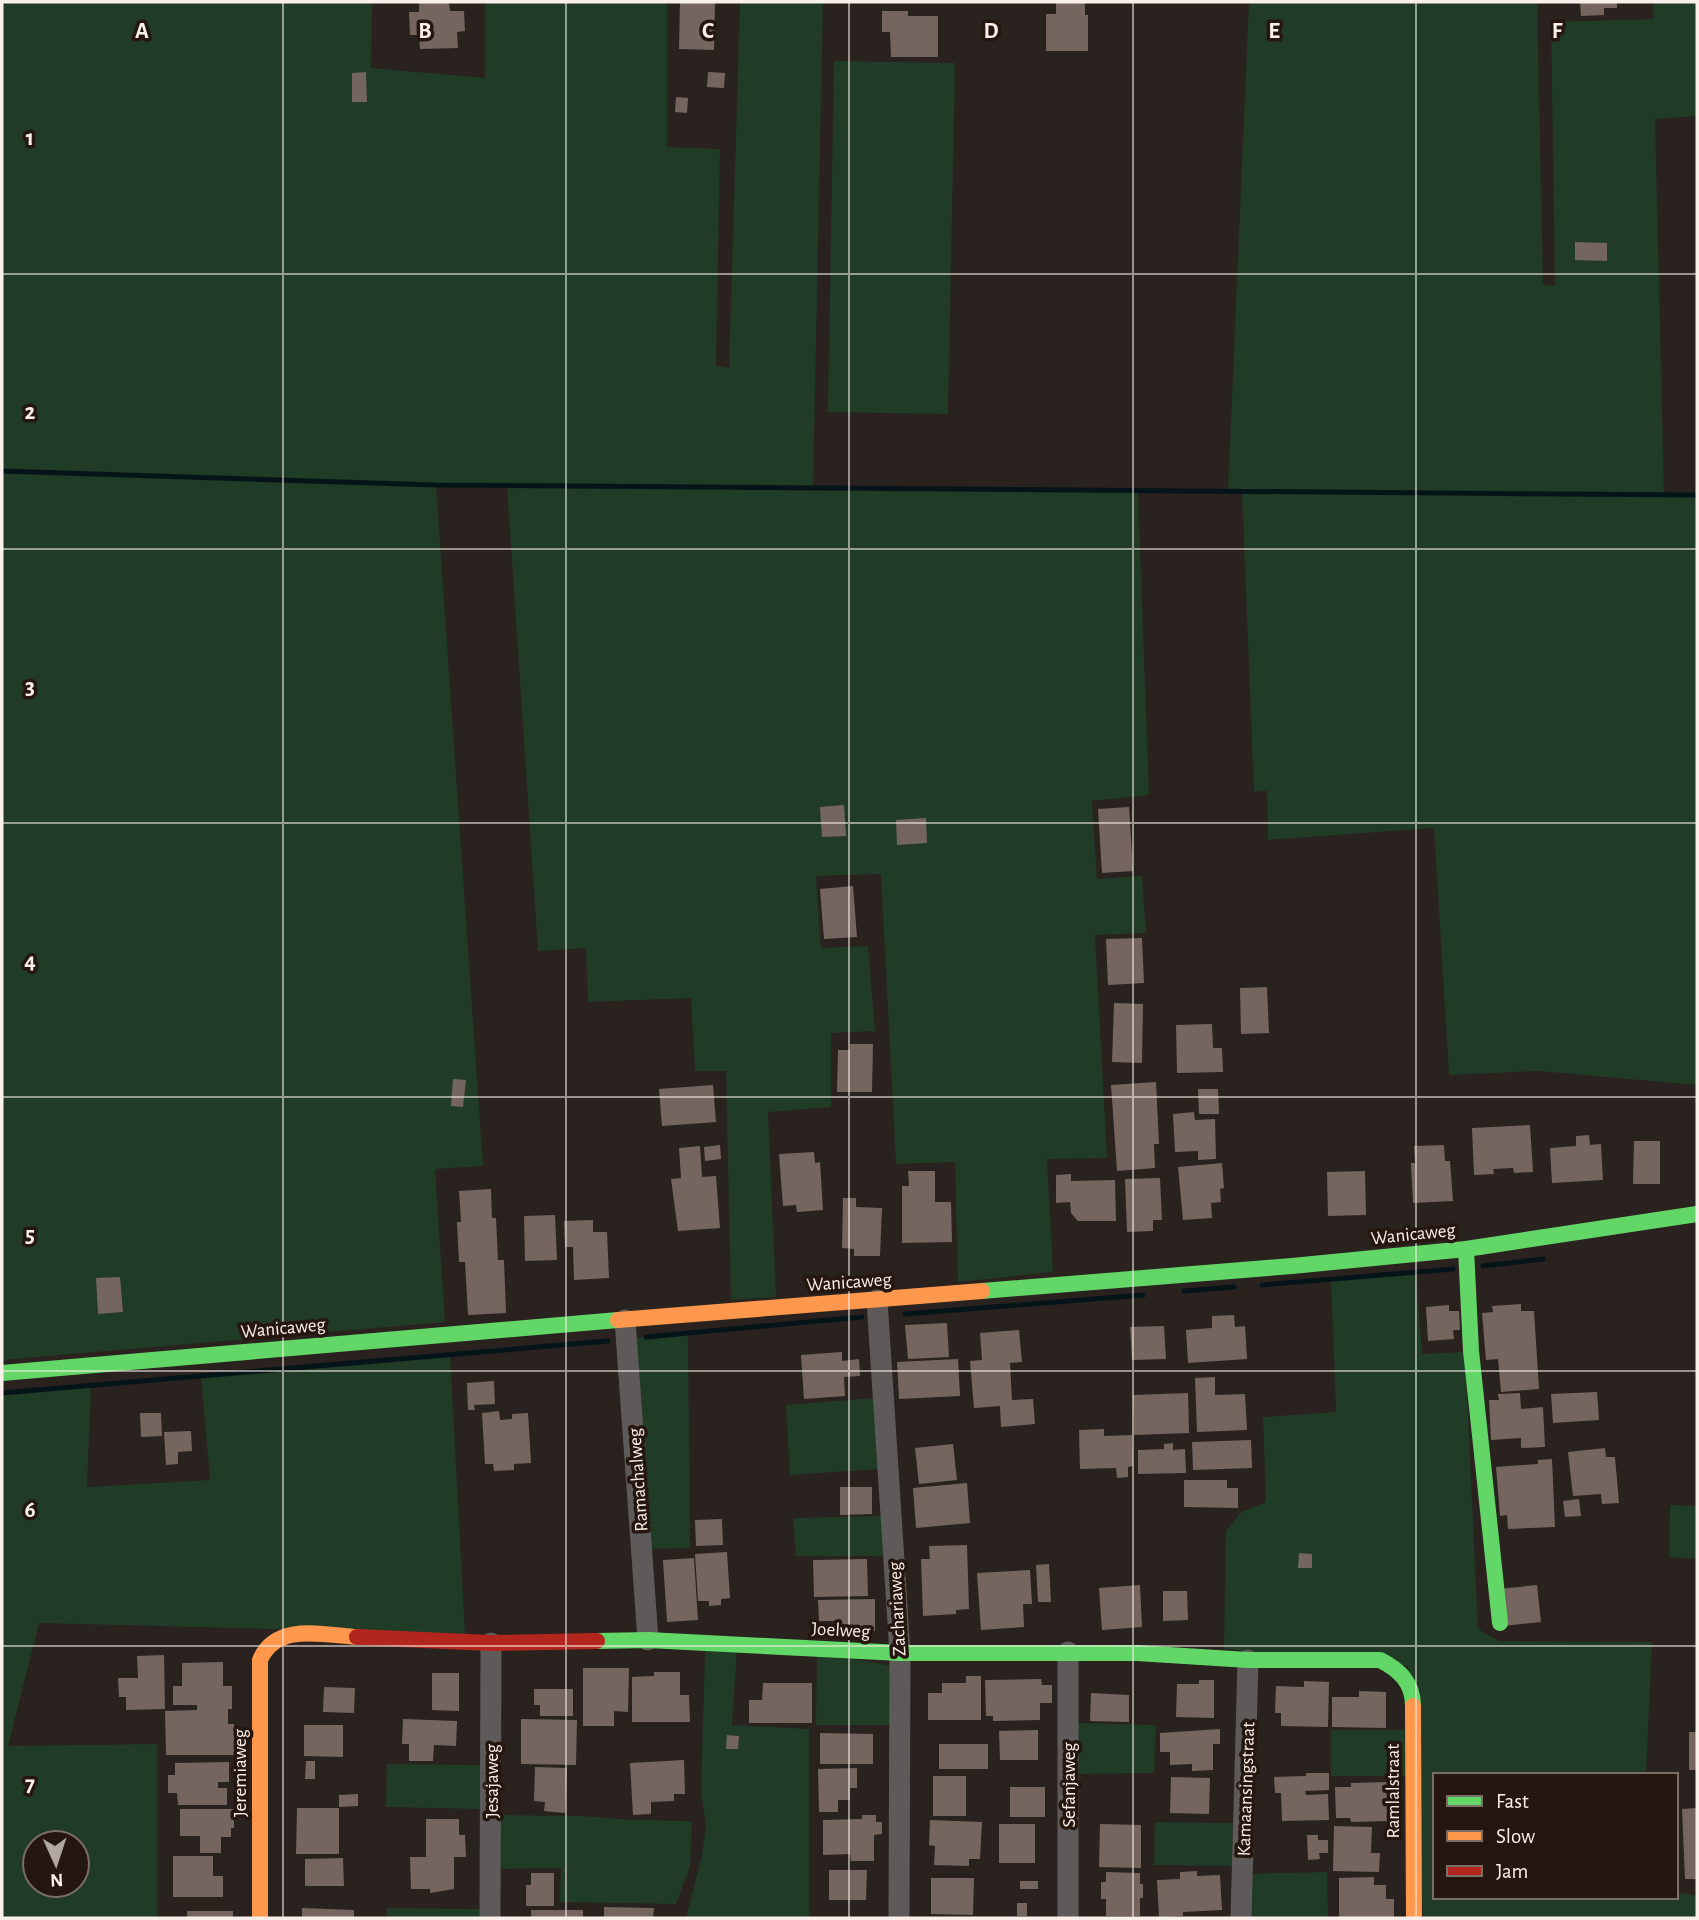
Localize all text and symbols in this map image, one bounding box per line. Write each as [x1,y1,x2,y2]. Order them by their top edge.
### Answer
text: A [135,20,149,43]
text: B [418,20,432,43]
text: C [702,20,714,43]
text: D [983,20,999,43]
text: E [1268,20,1280,43]
text: F [1552,20,1563,43]
text: 1 [26,127,34,150]
text: 2 [25,401,36,424]
text: 3 [25,676,35,699]
text: 4 [24,950,36,973]
street label: Wanicaweg [1370,1221,1457,1248]
text: 5 [25,1224,35,1247]
street label: Wanicaweg [806,1270,893,1295]
street label: Wanicaweg [240,1315,327,1342]
street label: Ramachalweg [625,1427,652,1532]
text: 6 [24,1499,36,1522]
street label: Zachariaweg [886,1561,909,1656]
street label: Joelweg [811,1619,871,1642]
street label: Kamaansingstraat [1235,1722,1258,1857]
street label: Jeremiaweg [231,1728,250,1817]
street label: Sefanjaweg [1060,1742,1079,1828]
street label: Jesajaweg [483,1743,502,1818]
street label: Ramlalstraat [1384,1744,1403,1838]
text: 7 [25,1773,35,1796]
legend [1433,1773,1678,1899]
text: Fast [1496,1791,1529,1812]
text: Slow [1496,1826,1535,1847]
north arrow [21,1829,91,1899]
text: Jam [1496,1861,1528,1882]
text: N [50,1870,64,1889]

